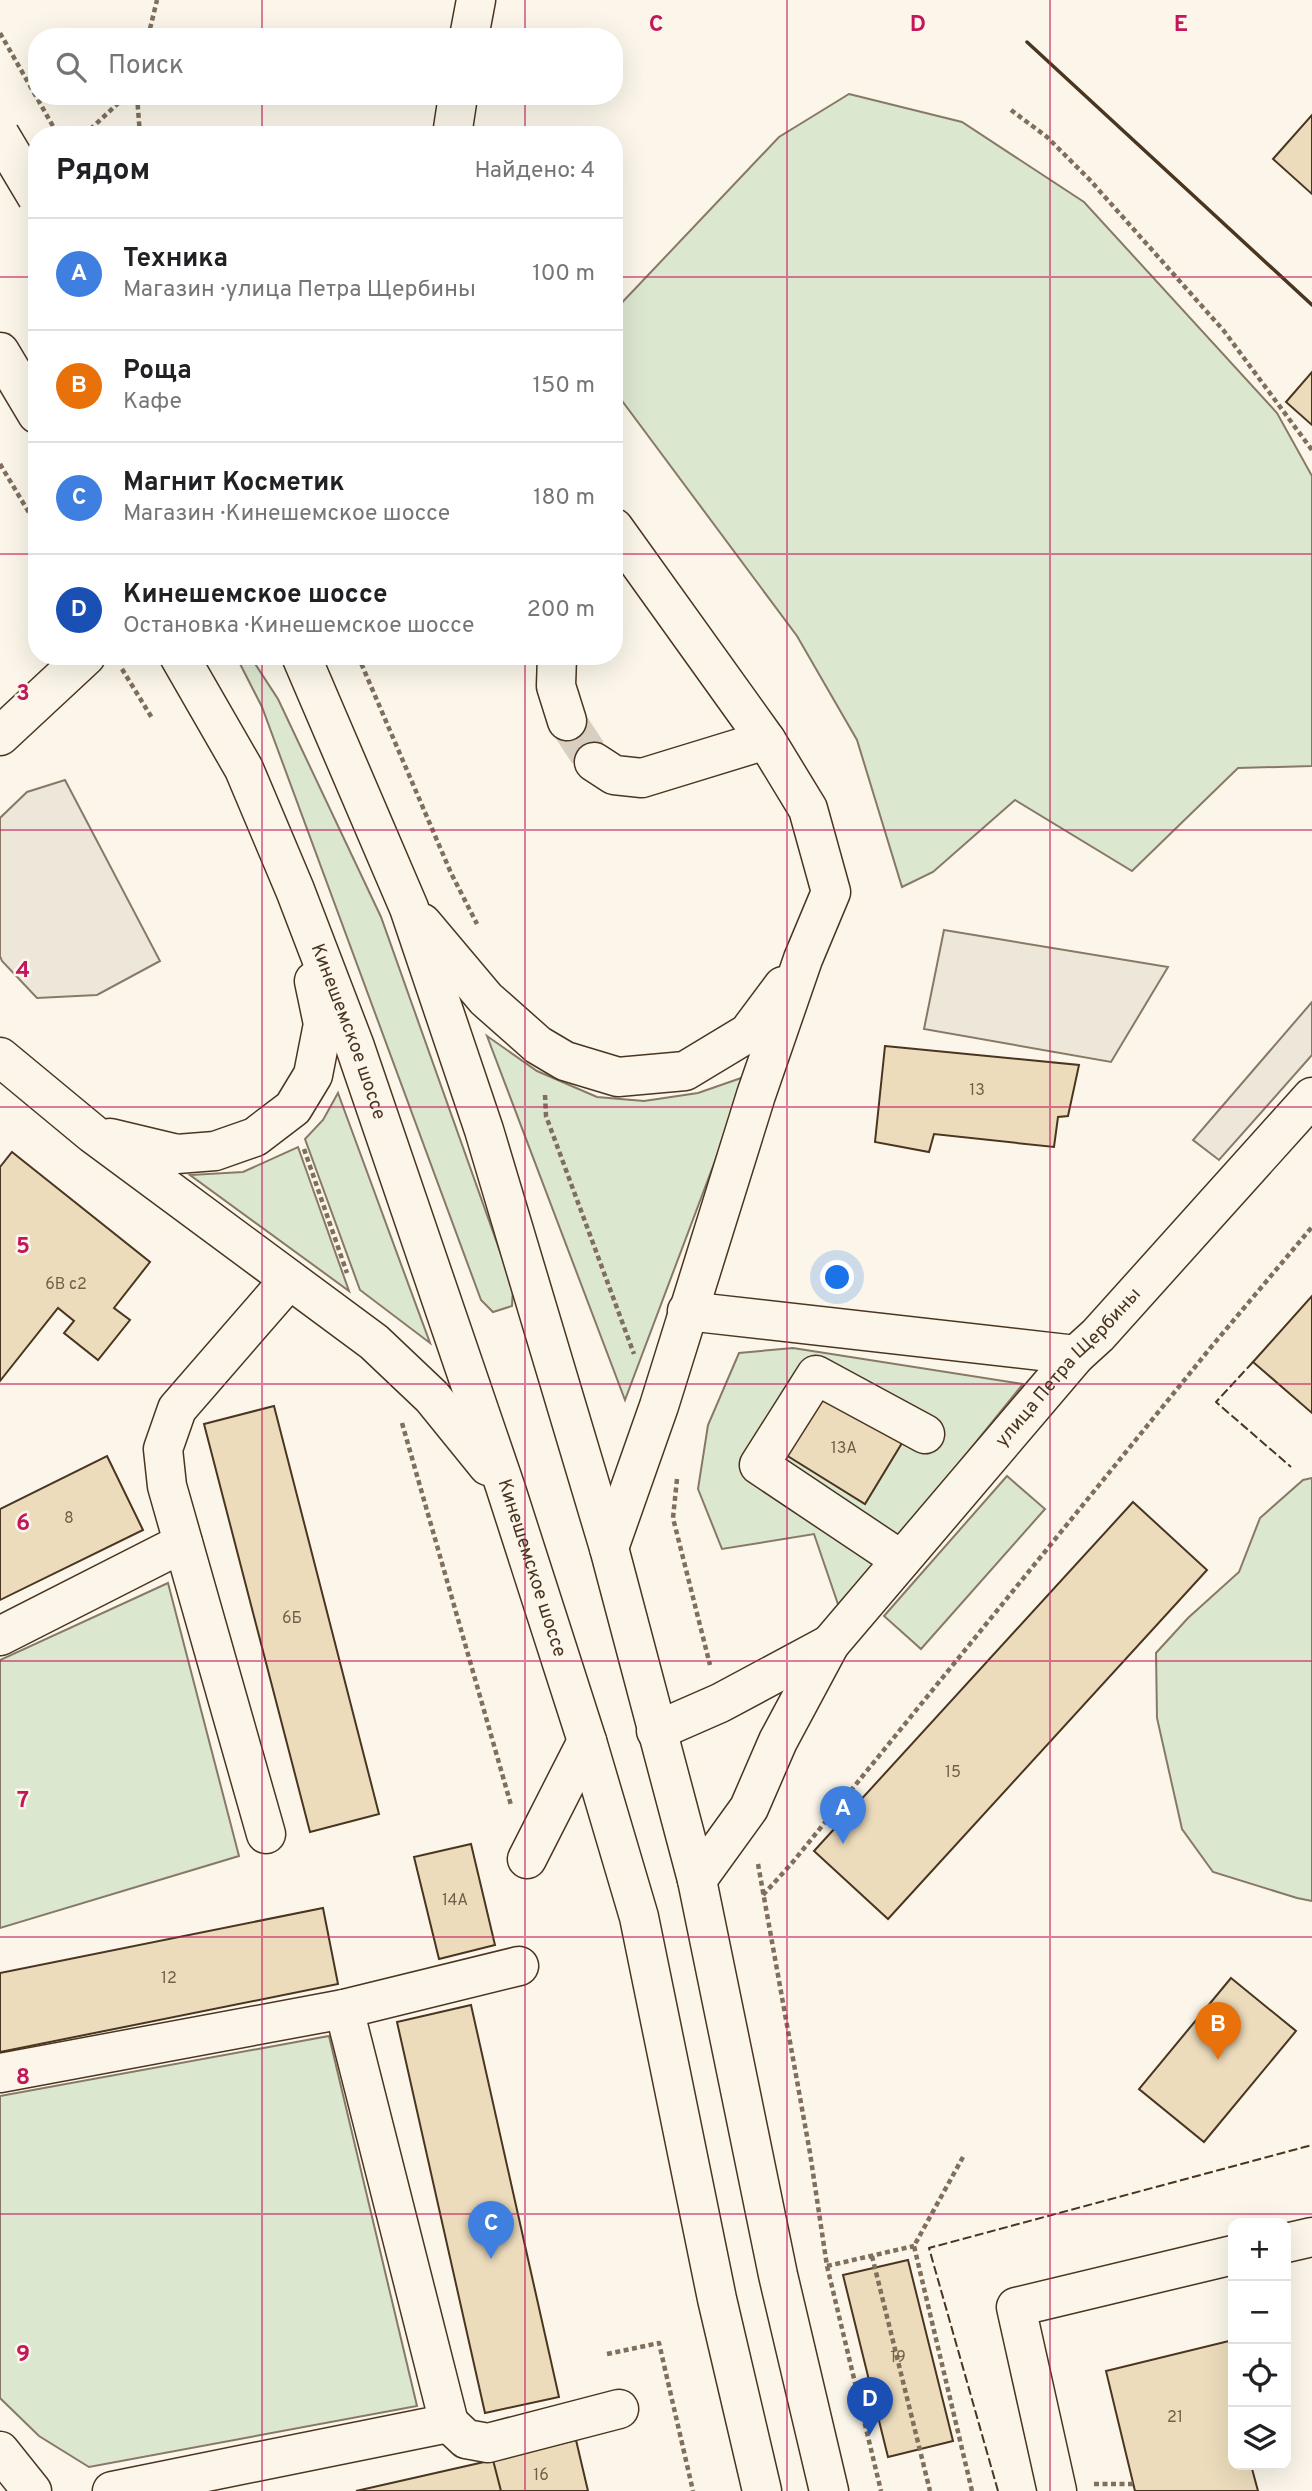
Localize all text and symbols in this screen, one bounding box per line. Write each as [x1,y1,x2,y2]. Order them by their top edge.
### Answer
text: C [649,11,663,40]
text: D [910,11,926,40]
text: E [1174,11,1188,40]
search box [28,28,623,105]
icon: search [52,48,90,86]
text: Поиск [108,50,184,83]
text: Рядом [56,153,150,190]
text: Найдено: 4 [474,157,595,186]
text: Техника [123,243,228,276]
text: A [71,260,87,289]
text: 100 m [532,260,595,289]
text: Магазин · улица Петра Щербины [123,276,476,305]
text: Роща [123,355,192,388]
text: B [71,372,87,401]
text: 150 m [533,372,595,401]
text: Кафе [123,388,182,417]
text: Магнит Косметик [123,467,345,500]
text: C [72,484,86,513]
text: 180 m [533,484,595,513]
text: Магазин · Кинешемское шоссе [123,500,450,529]
text: Кинешемское шоссе [123,579,388,612]
text: D [71,596,87,625]
text: 200 m [527,596,595,625]
text: Остановка · Кинешемское шоссе [123,612,474,641]
text: 3 [16,680,30,709]
street label: Кинешемское шоссе [305,940,391,1123]
text: 4 [16,957,30,986]
house number: 13 [969,1081,985,1101]
text: 5 [16,1233,30,1262]
your location [820,1260,854,1294]
house number: 6В с2 [45,1275,87,1295]
street label: улица Петра Щербины [991,1283,1147,1452]
house number: 13А [831,1439,857,1459]
street label: Кинешемское шоссе [492,1476,571,1660]
house number: 8 [64,1509,74,1529]
text: 6 [16,1510,30,1539]
house number: 6Б [282,1609,302,1629]
house number: 15 [945,1763,961,1783]
pin: A [820,1786,866,1844]
text: 7 [17,1787,29,1816]
house number: 14А [442,1891,468,1911]
house number: 12 [161,1969,177,1989]
pin: B [1195,2002,1241,2060]
text: 8 [16,2064,30,2093]
pin: C [468,2201,514,2259]
map controls [1228,2218,1291,2470]
button: + [1228,2218,1291,2281]
button: − [1228,2281,1291,2344]
text: 9 [16,2341,30,2370]
button: locate [1228,2344,1291,2407]
house number: 19 [890,2348,906,2368]
pin: D [847,2377,893,2435]
button: layers [1228,2407,1291,2470]
house number: 21 [1167,2408,1183,2428]
house number: 16 [533,2466,549,2486]

